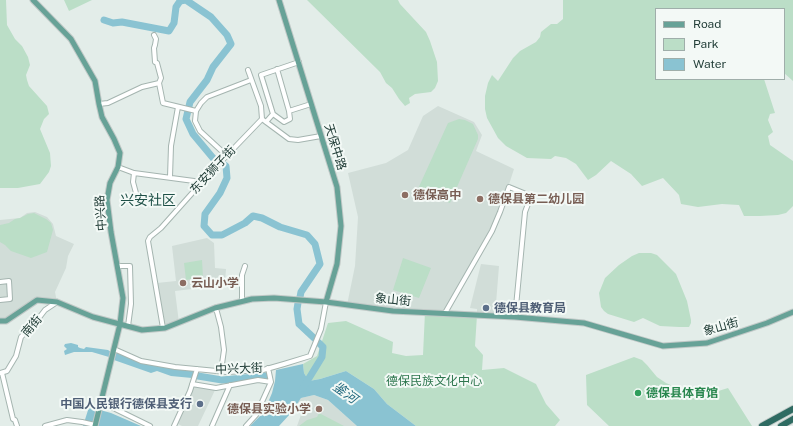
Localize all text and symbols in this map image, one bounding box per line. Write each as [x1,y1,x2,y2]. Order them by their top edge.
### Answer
legend [655,8,785,80]
text: Road [693,17,721,31]
text: Park [693,37,719,51]
text: Water [693,57,726,71]
street label: 天保中路 [321,122,349,172]
street label: 东安狮子街 [187,143,239,197]
place label: 德保高中 [413,188,461,202]
marker: 德保高中 [400,190,410,200]
place label: 德保县第二幼儿园 [488,192,584,206]
district label: 兴安社区 [120,193,176,209]
marker: 德保县第二幼儿园 [475,194,485,204]
street label: 中兴路 [93,195,109,231]
place label: 云山小学 [191,276,239,290]
marker: 云山小学 [178,278,188,288]
street label: 象山街 [374,291,412,309]
place label: 德保县教育局 [494,301,566,315]
marker: 德保县教育局 [481,303,491,313]
street label: 南街 [19,312,45,340]
street label: 象山街 [702,315,740,339]
street label: 中兴大街 [215,361,263,377]
park label: 德保民族文化中心 [386,374,482,388]
water label: 鉴河 [330,379,360,407]
place label: 德保县体育馆 [646,386,718,400]
marker: 德保县体育馆 [633,388,643,398]
place label: 中国人民银行德保县支行 [60,397,192,411]
marker: 中国人民银行德保县支行 [195,399,205,409]
place label: 德保县实验小学 [227,402,311,416]
marker: 德保县实验小学 [314,404,324,414]

